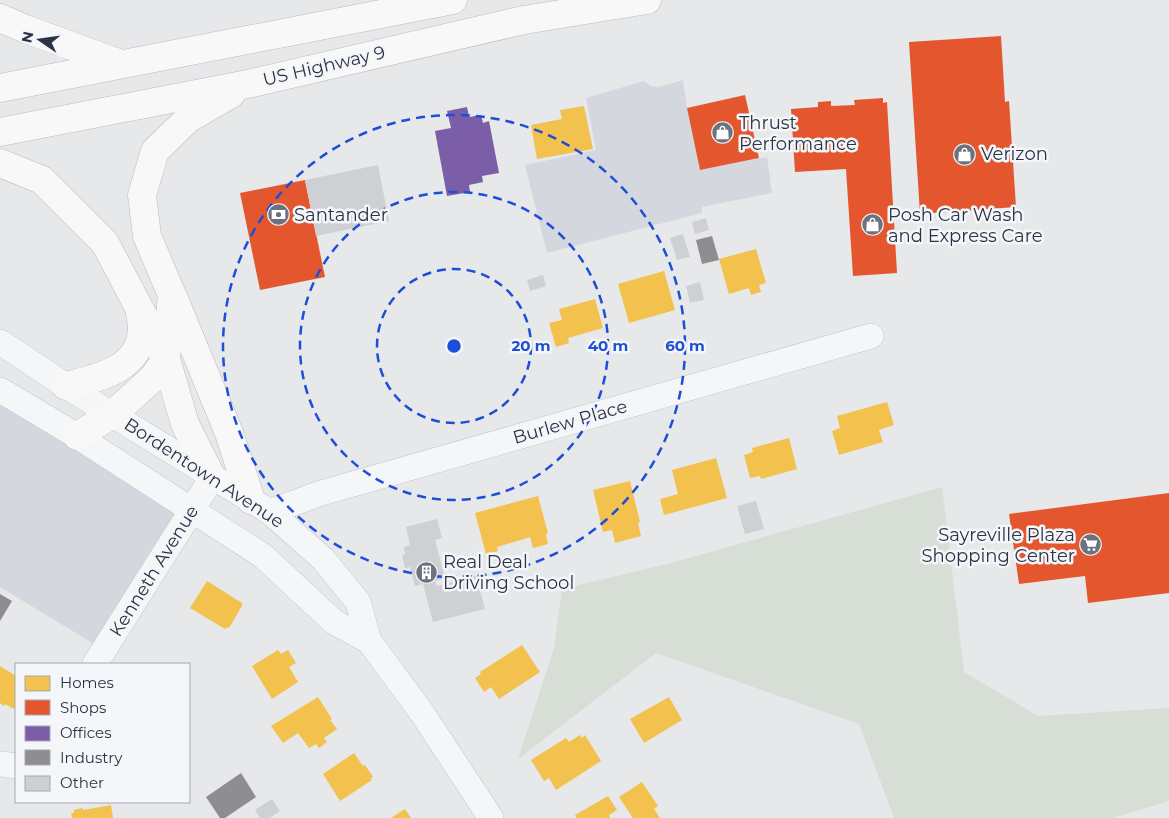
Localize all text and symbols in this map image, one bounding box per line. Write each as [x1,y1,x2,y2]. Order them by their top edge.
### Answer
north arrow [15,15,65,65]
text: N [17,30,37,45]
street label: US Highway 9 [261,41,387,91]
place label: Thrust Performance [739,112,857,155]
shop icon: Thrust Performance [711,121,735,145]
shop icon: Verizon [953,142,977,166]
place label: Verizon [981,143,1048,165]
bank icon: Santander [266,203,290,227]
place label: Santander [294,204,388,226]
place label: Posh Car Wash and Express Care [888,204,1043,247]
shop icon: Posh Car Wash and Express Care [860,213,884,237]
text: 20 m [511,336,551,355]
text: 40 m [588,336,628,355]
text: 60 m [665,336,705,355]
centre of rings [445,337,463,355]
street label: Burlew Place [510,395,630,449]
street label: Bordentown Avenue [120,413,288,533]
street label: Kenneth Avenue [105,501,203,641]
place label: Sayreville Plaza Shopping Center [922,524,1075,567]
supermarket icon: Sayreville Plaza Shopping Center [1079,533,1103,557]
place label: Real Deal Driving School [443,551,574,594]
building icon: Real Deal Driving School [415,560,439,584]
legend [15,663,190,803]
text: Homes [60,673,114,692]
text: Shops [60,698,106,717]
text: Offices [60,723,112,742]
text: Industry [60,748,123,767]
text: Other [60,773,104,792]

